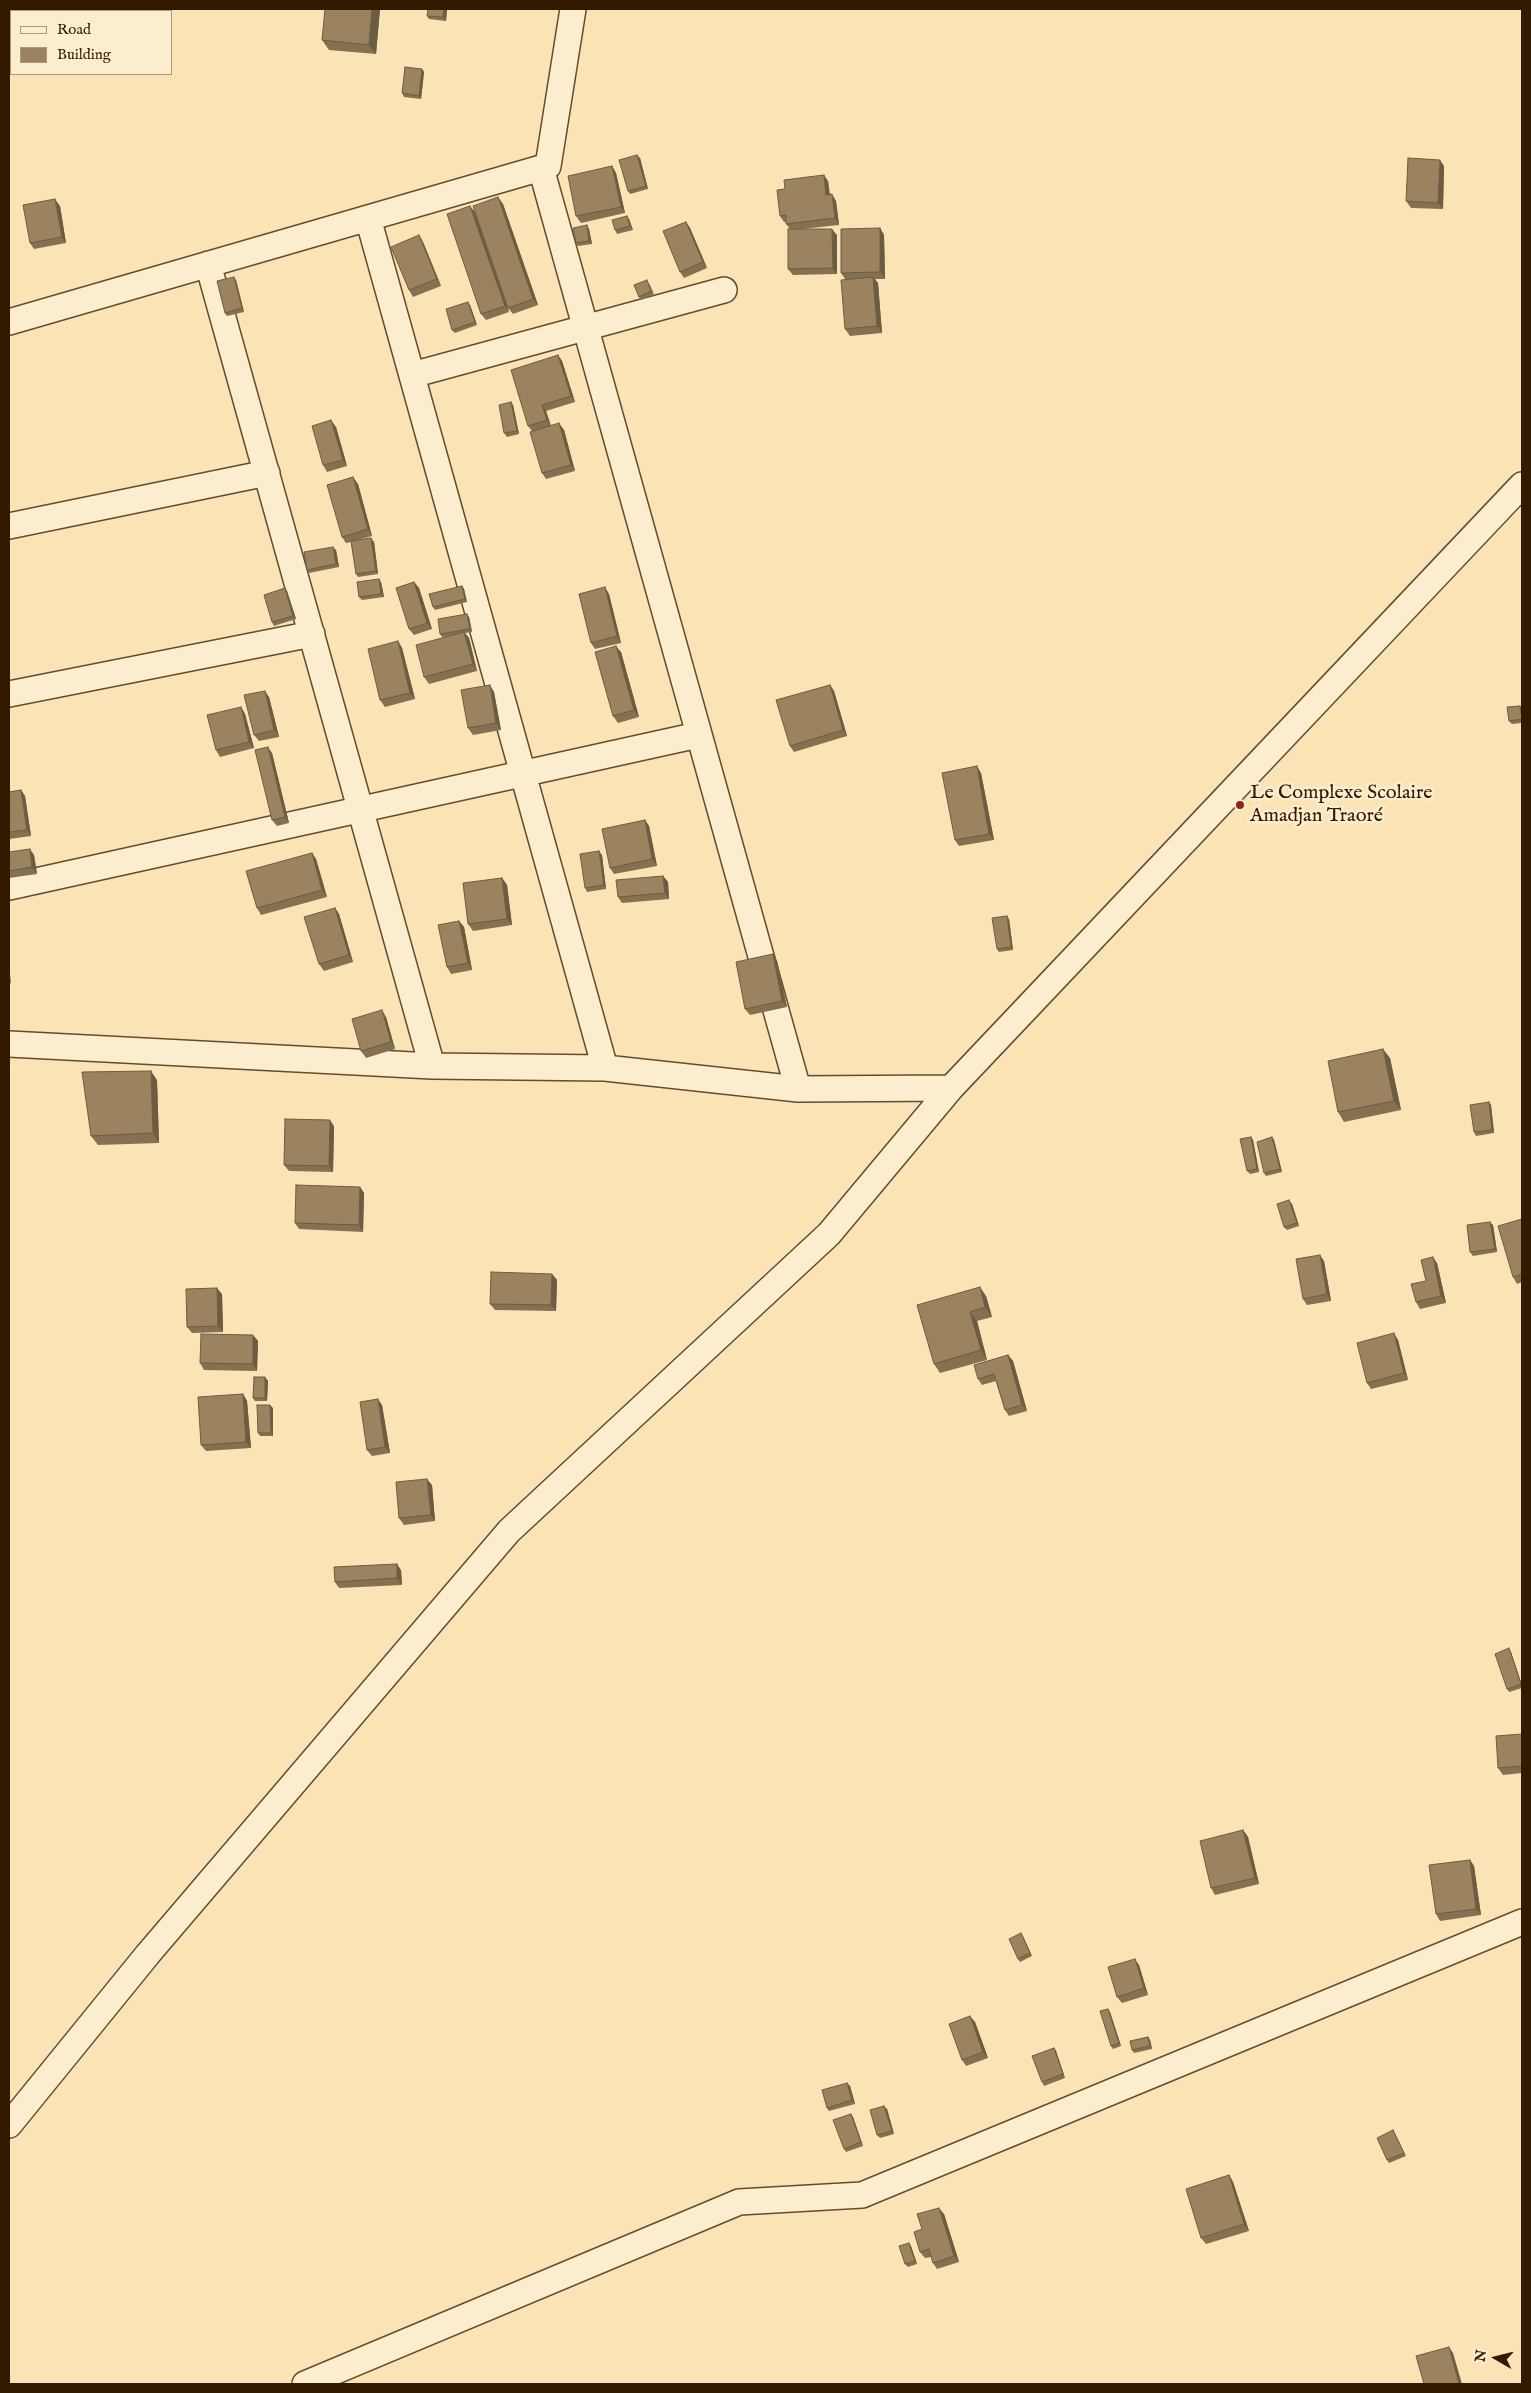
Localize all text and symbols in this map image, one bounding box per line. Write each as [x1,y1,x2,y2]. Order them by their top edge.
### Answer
legend [10,10,172,75]
text: Road [57,20,91,39]
text: Building [57,45,111,64]
place label: Le Complexe Scolaire Amadjan Traoré [1250,782,1432,829]
marker: Le Complexe Scolaire Amadjan Traoré [1234,799,1246,811]
north arrow [1471,2333,1521,2383]
text: N [1471,2349,1491,2363]

